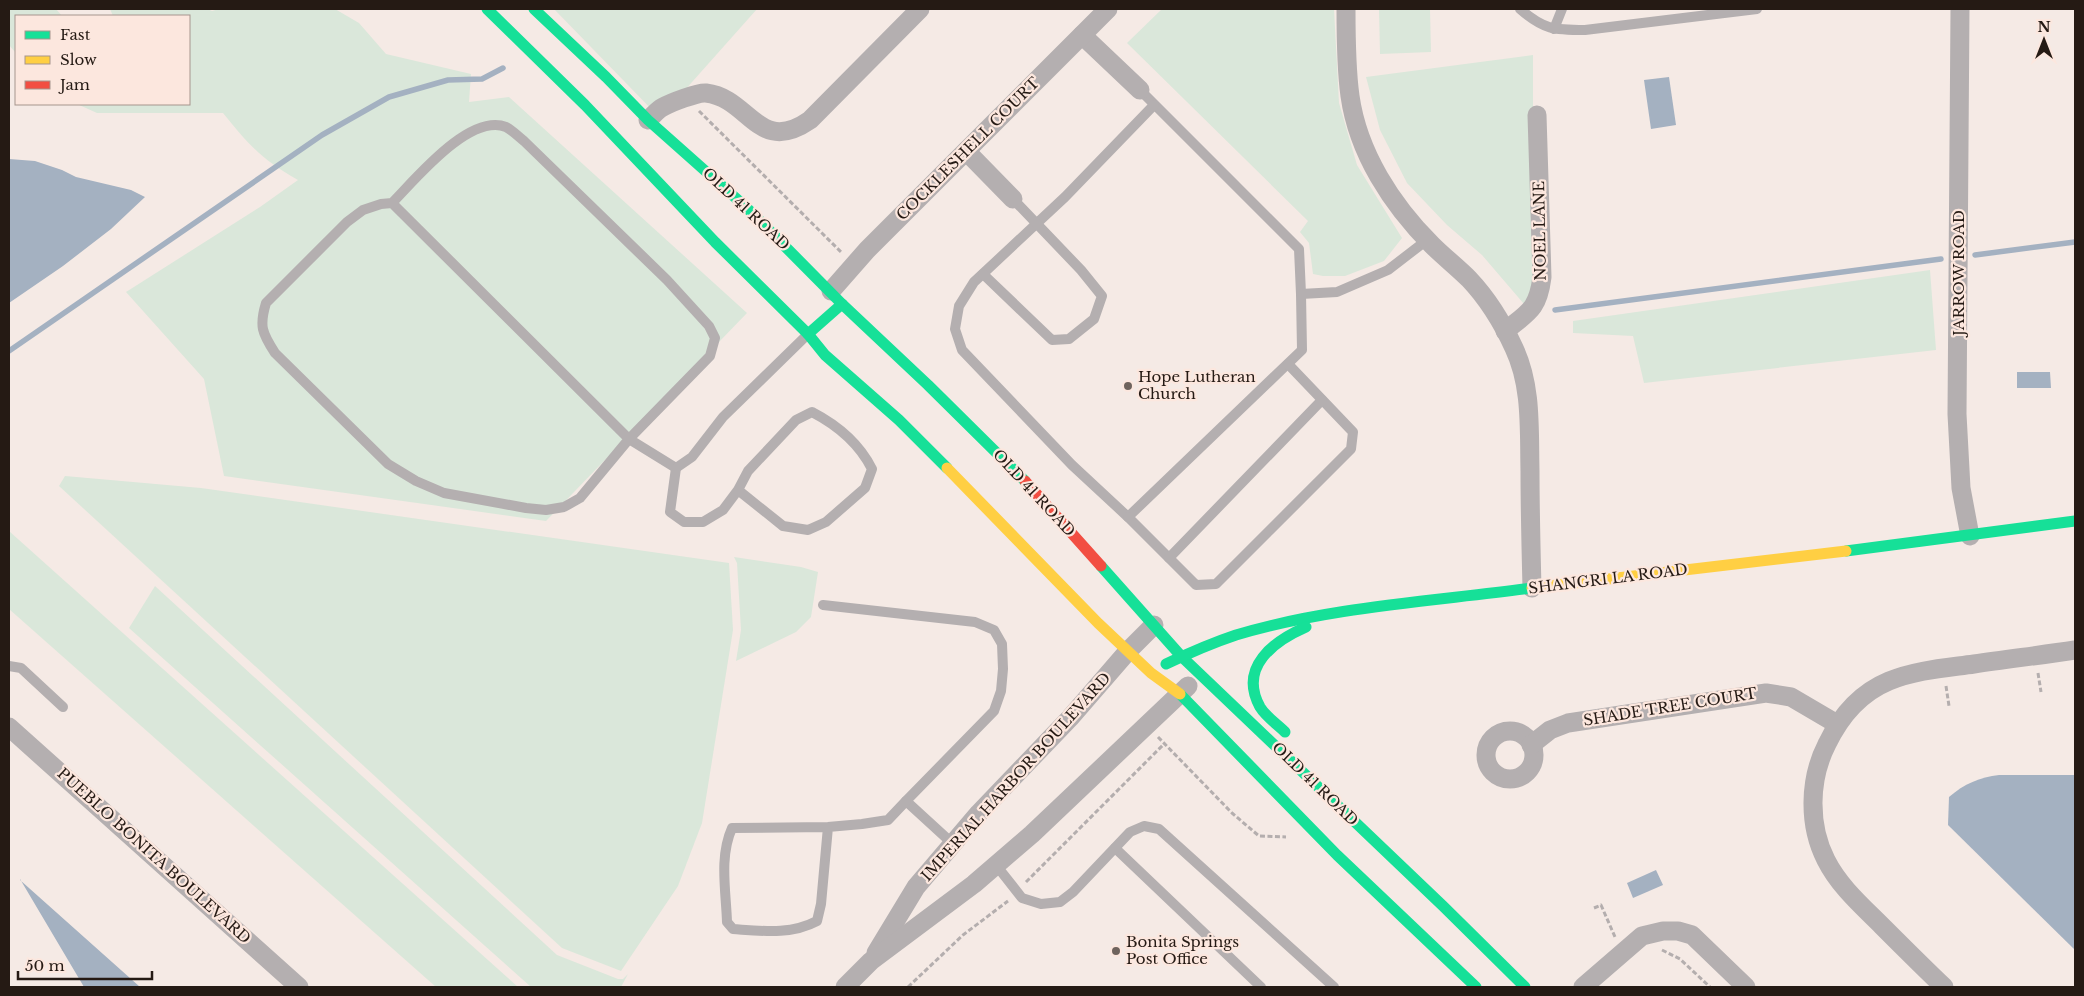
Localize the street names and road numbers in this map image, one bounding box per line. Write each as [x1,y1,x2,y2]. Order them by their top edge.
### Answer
street label: COCKLESHELL COURT [892,73,1043,224]
street label: OLD 41 ROAD [699,163,794,254]
street label: NOEL LANE [1529,181,1550,281]
street label: JARROW ROAD [1949,210,1968,338]
street label: OLD 41 ROAD [989,445,1080,540]
street label: SHANGRI LA ROAD [1527,559,1689,598]
street label: IMPERIAL HARBOR BOULEVARD [917,668,1114,885]
street label: SHADE TREE COURT [1582,683,1758,730]
street label: OLD 41 ROAD [1268,738,1362,829]
street label: PUEBLO BONITA BOULEVARD [54,764,255,948]

